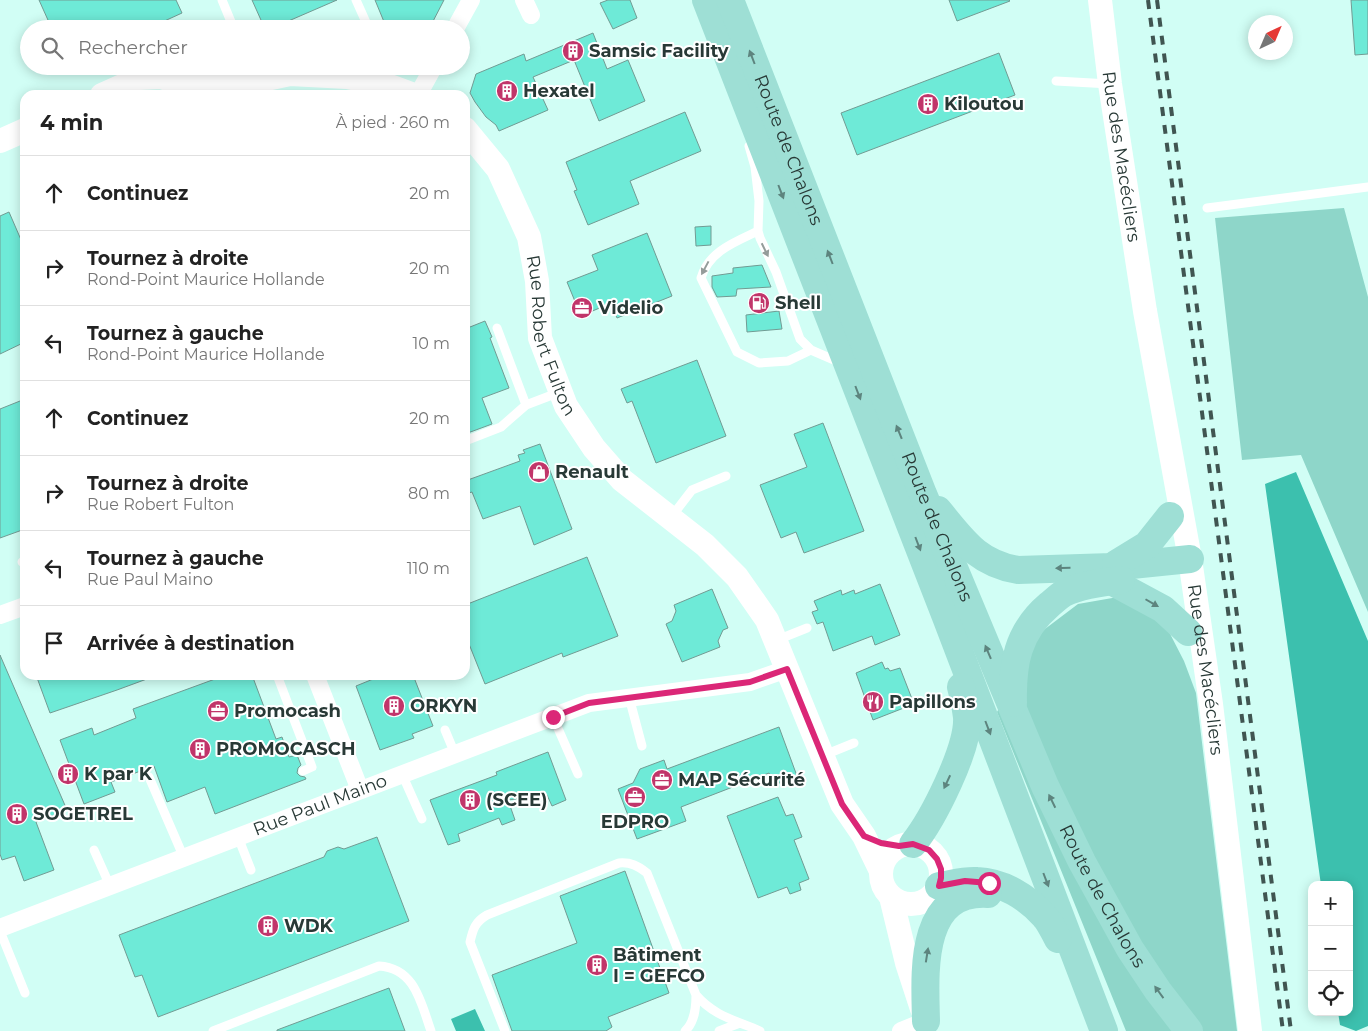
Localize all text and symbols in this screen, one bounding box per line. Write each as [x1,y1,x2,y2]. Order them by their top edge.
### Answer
north arrow [1248,15,1293,60]
search box [20,20,470,75]
icon: search [38,34,66,62]
text: Rechercher [78,36,188,59]
building icon: Samsic Facility [561,39,585,63]
place label: Samsic Facility [589,40,729,62]
one-way arrow [748,49,756,64]
street label: Rue des Macécliers [1098,70,1145,244]
street label: Route de Chalons [749,72,828,228]
building icon: Hexatel [495,79,519,103]
place label: Hexatel [523,80,595,102]
building icon: Kiloutou [916,92,940,116]
place label: Kiloutou [944,93,1024,115]
text: 4 min [40,110,103,135]
text: À pied · 260 m [336,113,450,132]
icon: ahead [40,179,68,207]
text: Continuez [87,182,188,205]
text: 20 m [409,184,450,203]
one-way arrow [777,185,785,199]
one-way arrow [762,243,770,257]
text: Tournez à droite [87,247,248,270]
one-way arrow [826,249,834,264]
street label: Rue Robert Fulton [521,253,581,420]
icon: right [40,254,68,282]
text: 20 m [409,259,450,278]
one-way arrow [701,260,709,275]
text: Rond-Point Maurice Hollande [87,270,325,289]
fuel station icon: Shell [747,291,771,315]
place label: Shell [775,292,821,314]
office icon: Videlio [570,296,594,320]
place label: Videlio [597,297,663,319]
text: Tournez à gauche [87,322,264,345]
icon: left [40,329,68,357]
text: 10 m [412,334,450,353]
text: Rond-Point Maurice Hollande [87,345,325,364]
one-way arrow [855,386,863,400]
icon: ahead [40,404,68,432]
text: Continuez [87,407,188,430]
text: 20 m [409,409,450,428]
one-way arrow [895,424,903,439]
street label: Route de Chalons [897,449,978,605]
shop icon: Renault [527,460,551,484]
place label: Renault [555,461,629,483]
text: Tournez à droite [87,472,248,495]
icon: right [40,479,68,507]
text: 80 m [408,484,450,503]
text: Rue Robert Fulton [87,495,234,514]
one-way arrow [914,537,922,551]
text: Tournez à gauche [87,547,264,570]
icon: left [40,554,68,582]
text: 110 m [407,559,450,578]
one-way arrow [1055,564,1071,572]
text: Rue Paul Maino [87,570,213,589]
street label: Rue des Macécliers [1183,583,1228,757]
one-way arrow [1146,598,1159,607]
icon: arrive [40,629,68,657]
text: Arrivée à destination [87,632,295,655]
one-way arrow [983,645,991,659]
restaurant icon: Papillons [861,690,885,714]
place label: Papillons [889,691,976,713]
building icon: ORKYN [382,694,406,718]
place label: ORKYN [410,695,477,717]
office icon: Promocash [206,699,230,723]
place label: Promocash [234,700,341,722]
route end [542,706,565,729]
one-way arrow [985,721,993,735]
building icon: PROMOCASCH [188,737,212,761]
place label: PROMOCASCH [216,738,355,760]
building icon: K par K [56,762,80,786]
place label: K par K [84,763,153,785]
office icon: MAP Sécurité [650,768,674,792]
street label: Rue Paul Maino [250,769,390,841]
place label: MAP Sécurité [678,769,805,791]
one-way arrow [943,775,951,789]
office icon: EDPRO [623,785,647,809]
building icon: (SCEE) [458,788,482,812]
place label: (SCEE) [486,789,548,811]
one-way arrow [1048,794,1056,808]
building icon: SOGETREL [5,802,29,826]
place label: SOGETREL [33,803,133,825]
place label: EDPRO [601,811,669,833]
street label: Route de Chalons [1055,821,1150,972]
route start [978,872,1001,895]
one-way arrow [1043,873,1051,887]
map controls [1308,881,1353,1016]
button: + [1308,881,1353,926]
building icon: WDK [256,914,280,938]
place label: WDK [284,915,334,937]
button: − [1308,926,1353,971]
place label: Bâtiment I = GEFCO [613,944,705,987]
one-way arrow [924,946,932,962]
building icon: Bâtiment I = GEFCO [585,953,609,977]
button: locate [1308,971,1353,1016]
one-way arrow [1154,985,1164,999]

